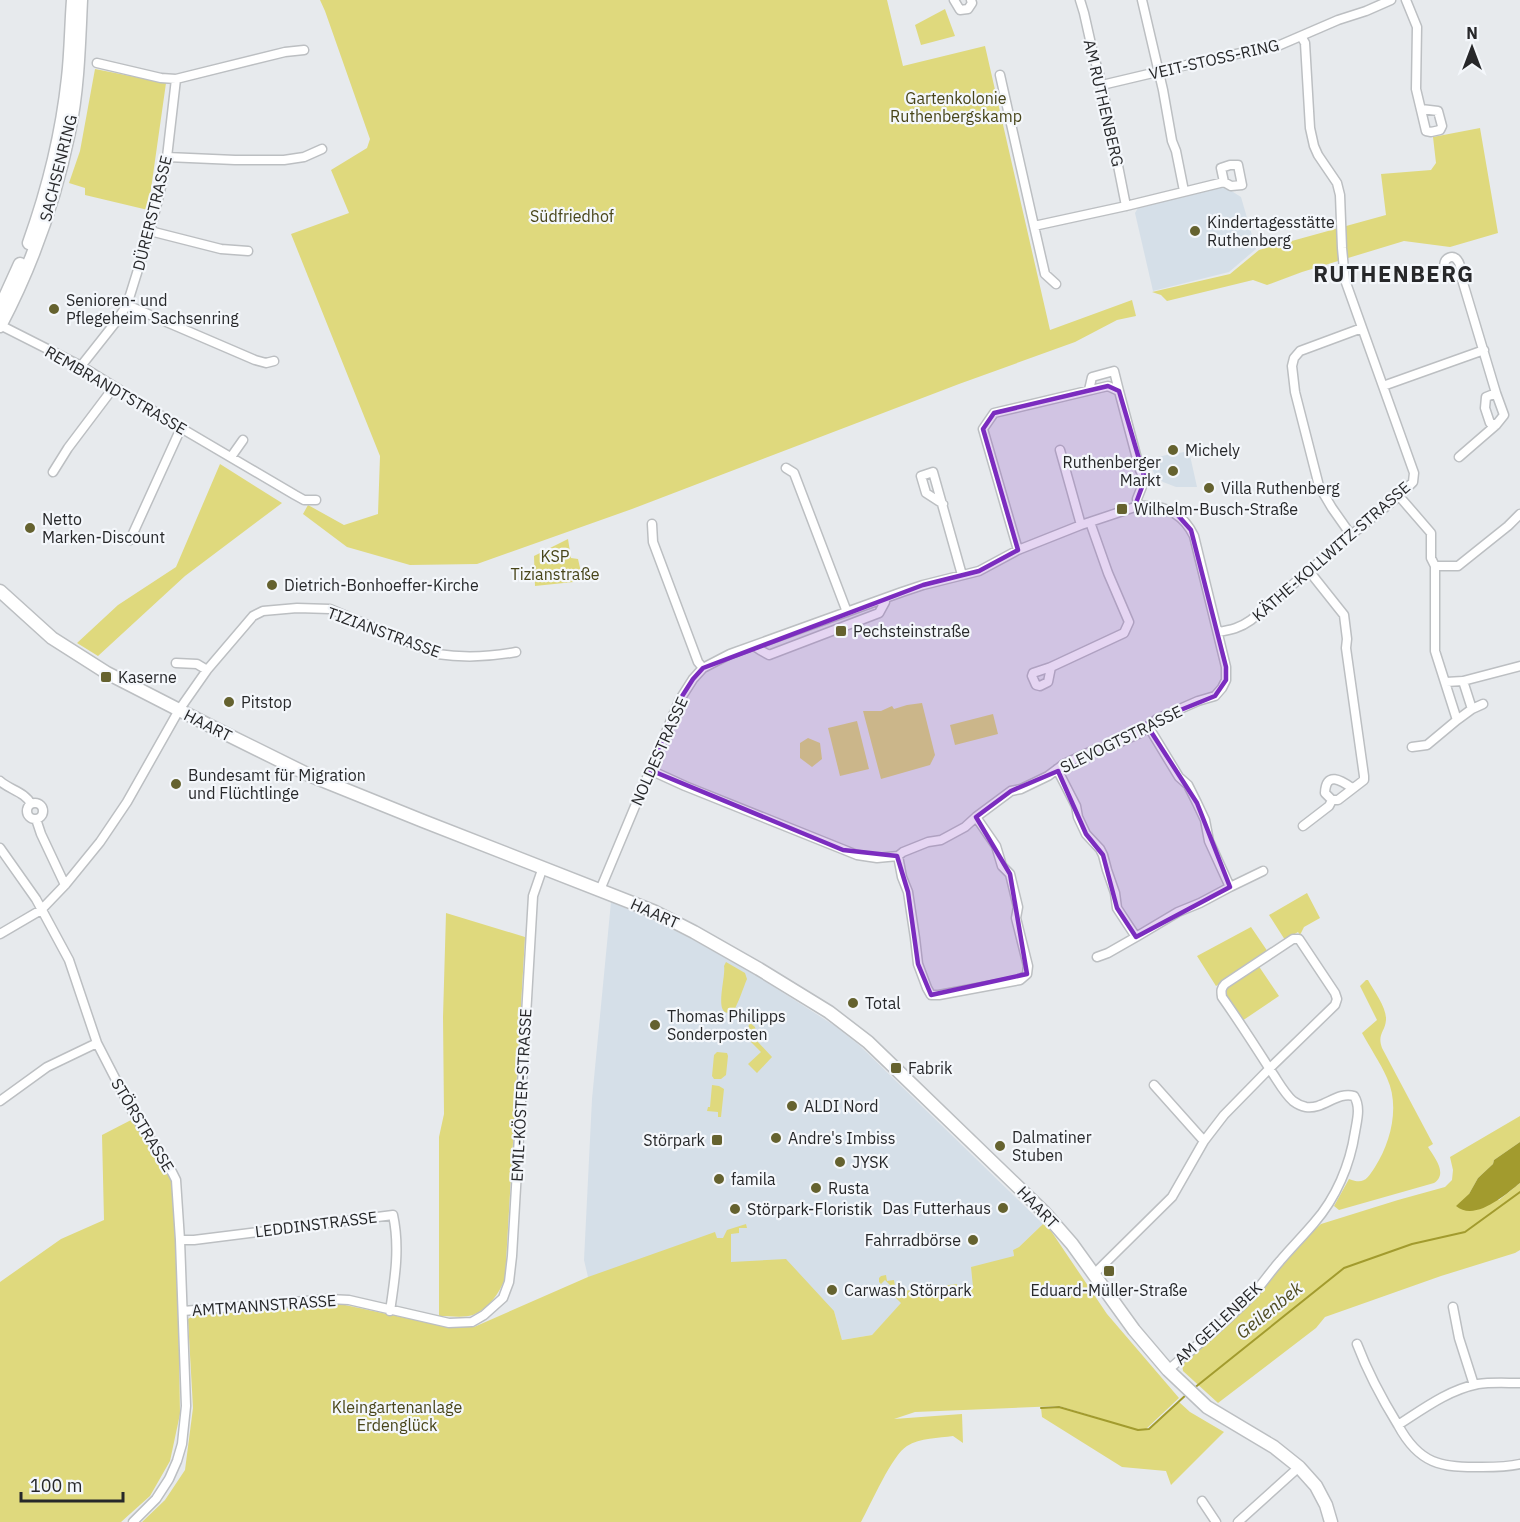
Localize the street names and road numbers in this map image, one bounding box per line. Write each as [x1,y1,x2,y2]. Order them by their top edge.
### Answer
street label: VEIT-STOSS-RING [1147,34,1281,84]
street label: AM RUTHENBERG [1080,37,1128,169]
street label: SACHSENRING [35,112,81,224]
street label: DÜRERSTRASSE [128,153,176,273]
street label: REMBRANDTSTRASSE [41,341,191,439]
street label: KÄTHE-KOLLWITZ-STRASSE [1248,477,1414,625]
street label: TIZIANSTRASSE [325,602,443,662]
street label: NOLDESTRASSE [626,693,692,809]
street label: SLEVOGTSTRASSE [1057,701,1185,777]
street label: HAART [181,704,235,746]
street label: HAART [628,893,682,933]
street label: EMIL-KÖSTER-STRASSE [506,1008,536,1182]
street label: STÖRSTRASSE [107,1074,179,1176]
street label: HAART [1013,1182,1063,1232]
street label: LEDDINSTRASSE [254,1207,378,1241]
street label: AM GEILENBEK [1170,1277,1266,1369]
street label: AMTMANNSTRASSE [191,1290,337,1320]

